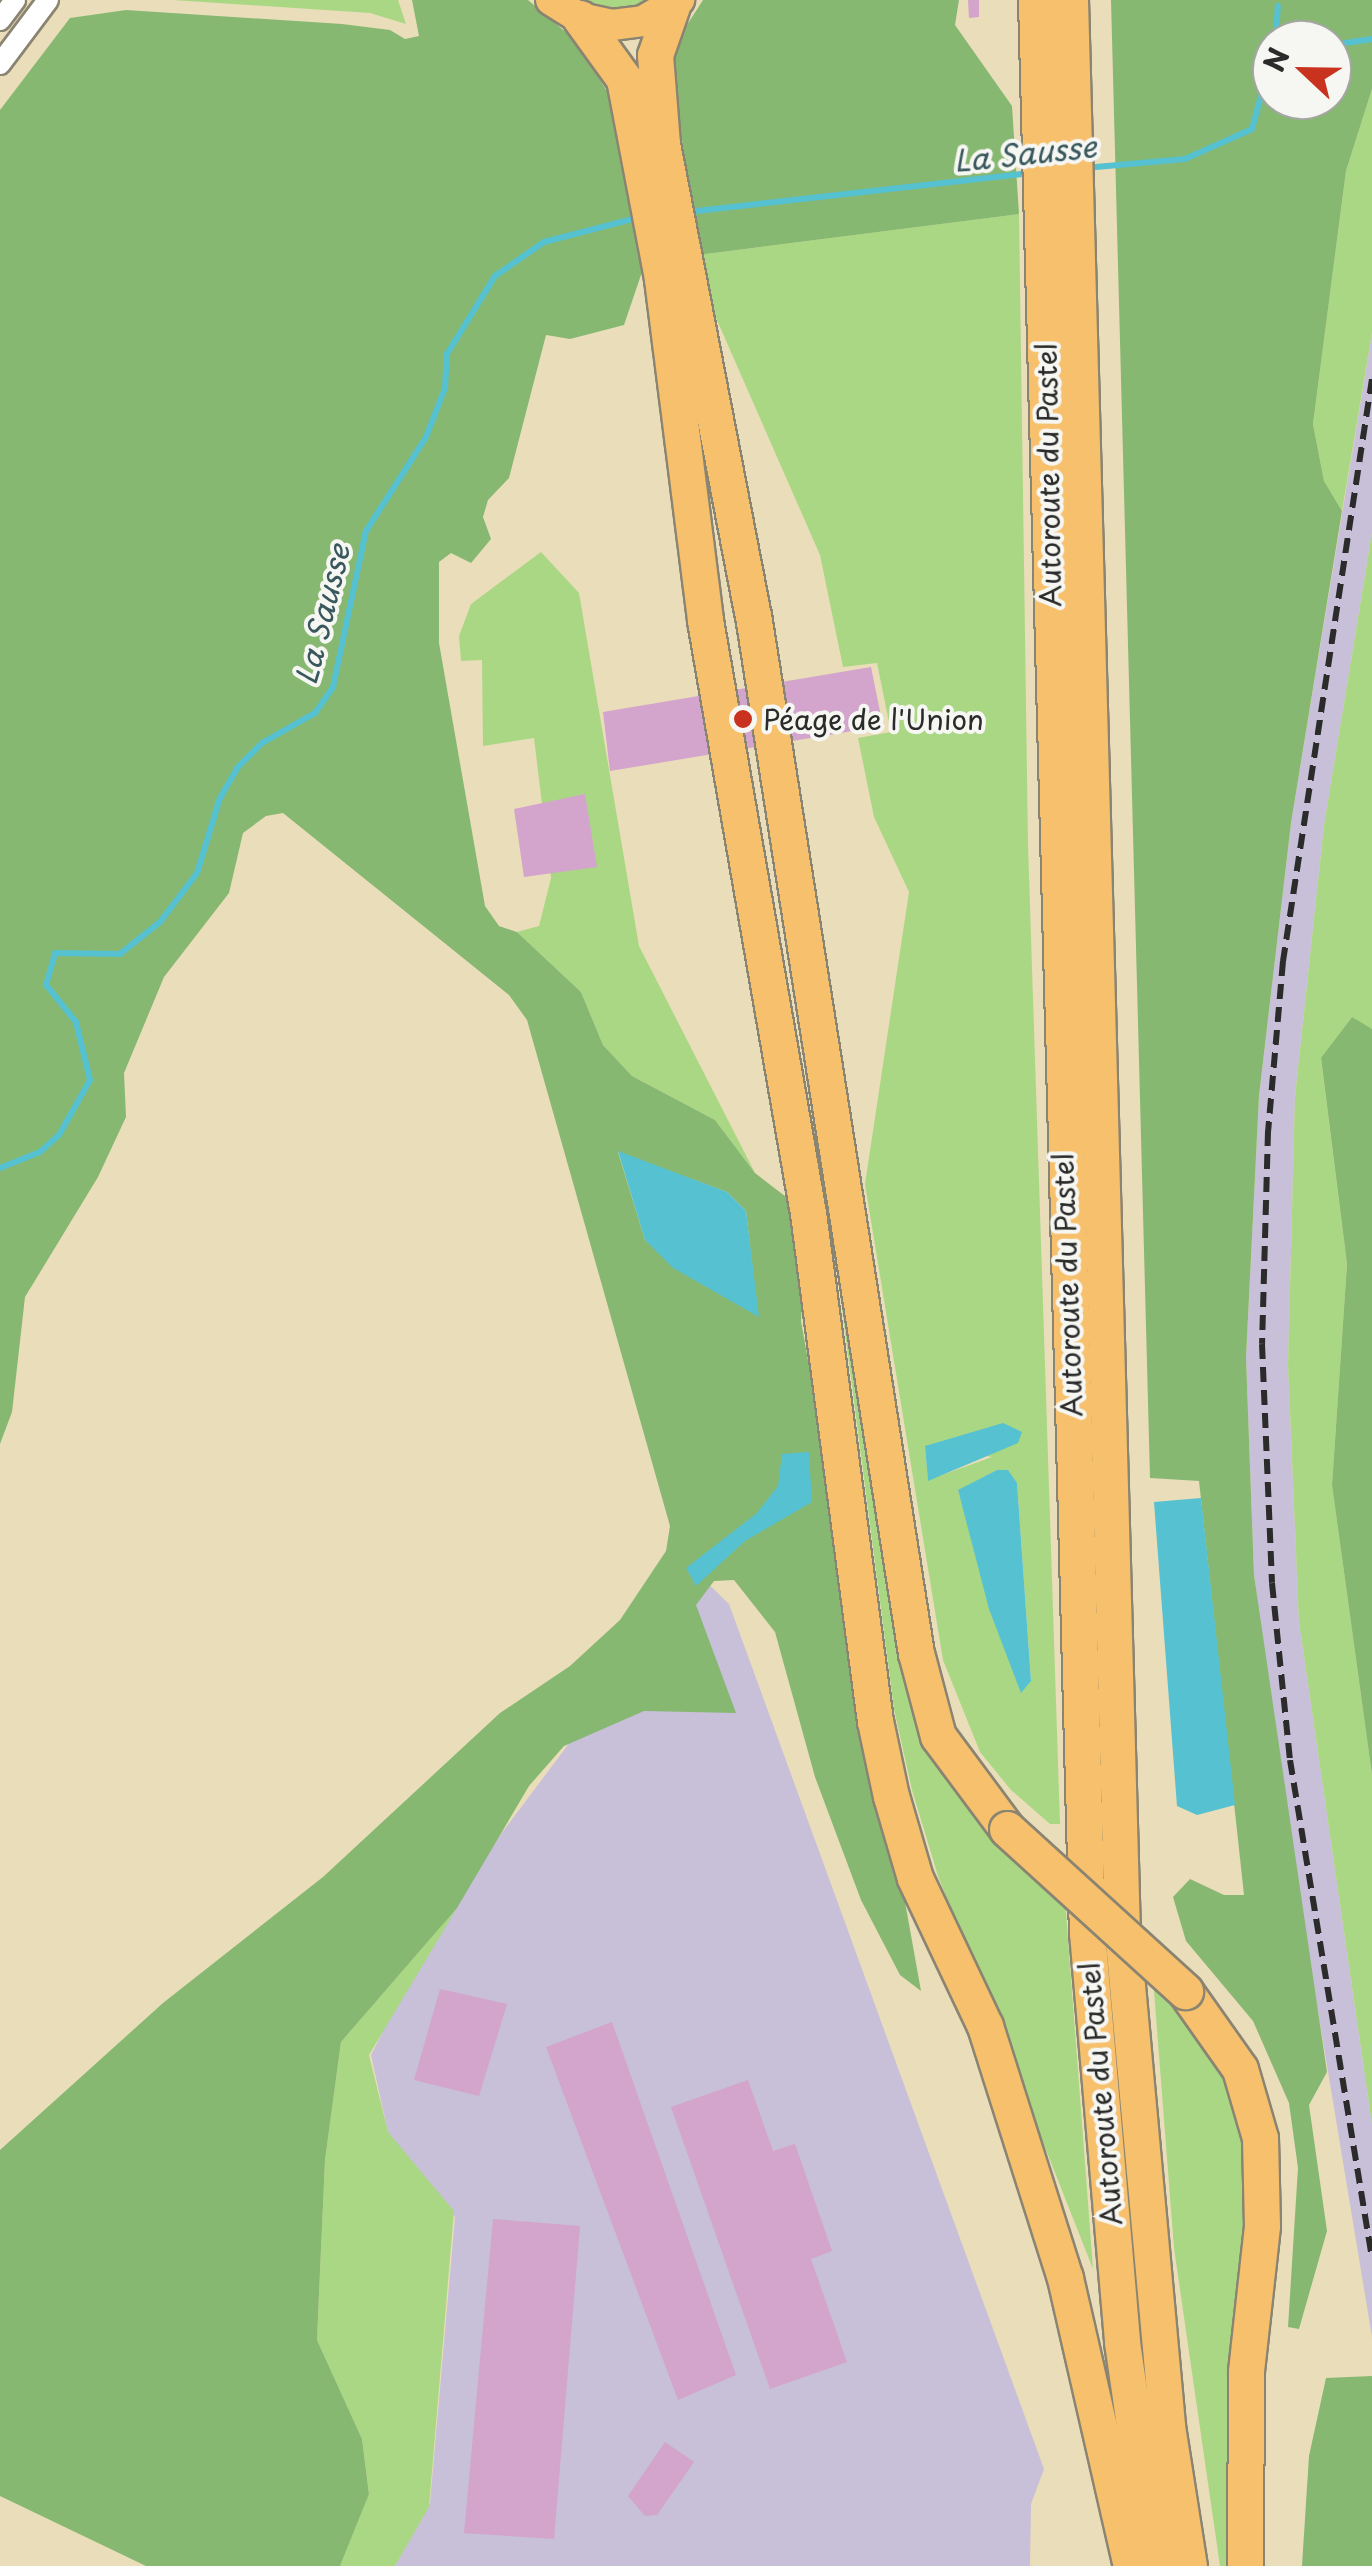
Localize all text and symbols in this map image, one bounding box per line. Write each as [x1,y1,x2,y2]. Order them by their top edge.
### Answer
north arrow [1252,20,1352,120]
text: N [1251,41,1300,78]
water label: La Sausse [952,128,1098,178]
street label: Autoroute du Pastel [1029,341,1067,609]
water label: La Sausse [287,540,357,688]
place label: Péage de l'Union [763,702,986,736]
marker: Péage de l'Union [732,708,754,730]
street label: Autoroute du Pastel [1046,1151,1088,1419]
street label: Autoroute du Pastel [1072,1960,1128,2228]

